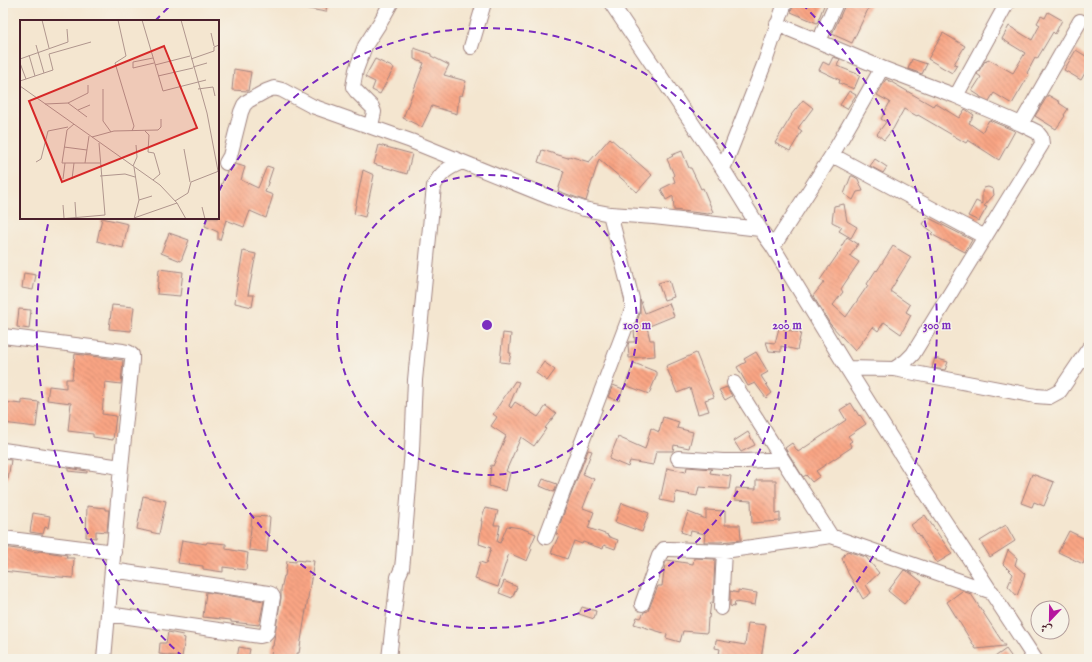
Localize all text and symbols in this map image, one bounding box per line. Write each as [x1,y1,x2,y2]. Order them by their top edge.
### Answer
inset map [20,20,219,219]
centre of rings [480,318,494,332]
text: 100 m [623,318,652,333]
text: 200 m [772,318,802,333]
text: 300 m [923,318,952,333]
north arrow [1030,600,1070,640]
text: ش [1039,620,1054,637]

